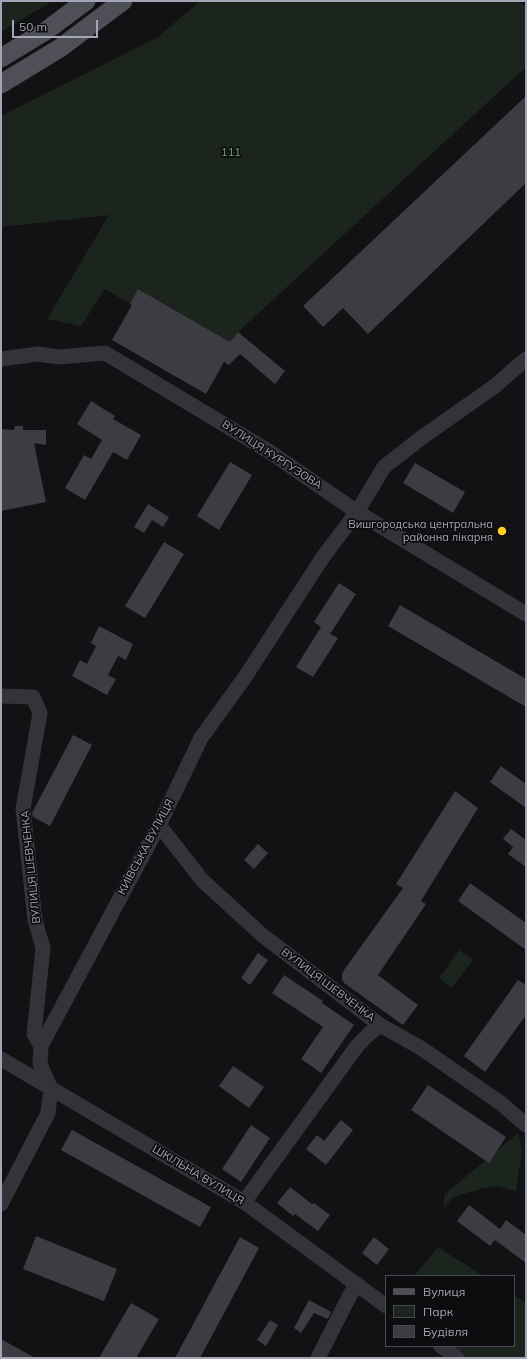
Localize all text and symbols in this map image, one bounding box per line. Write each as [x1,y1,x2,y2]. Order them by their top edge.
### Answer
scale bar [14,12,100,38]
text: 50 m [19,19,47,34]
park label: 111 [221,146,241,160]
street label: ВУЛИЦЯ КУРГУЗОВА [220,418,324,492]
place label: Вишгородська центральна районна лікарня [348,518,493,544]
marker: Вишгородська центральна районна лікарня [496,525,508,537]
street label: КИЇВСЬКА ВУЛИЦЯ [115,797,177,897]
street label: ВУЛИЦЯ ШЕВЧЕНКА [18,810,44,924]
street label: ВУЛИЦЯ ШЕВЧЕНКА [279,945,377,1025]
street label: ШКІЛЬНА ВУЛИЦЯ [150,1142,246,1208]
legend [385,1275,515,1347]
text: Вулиця [423,1284,465,1299]
text: Парк [423,1304,453,1319]
text: Будівля [423,1324,468,1339]

